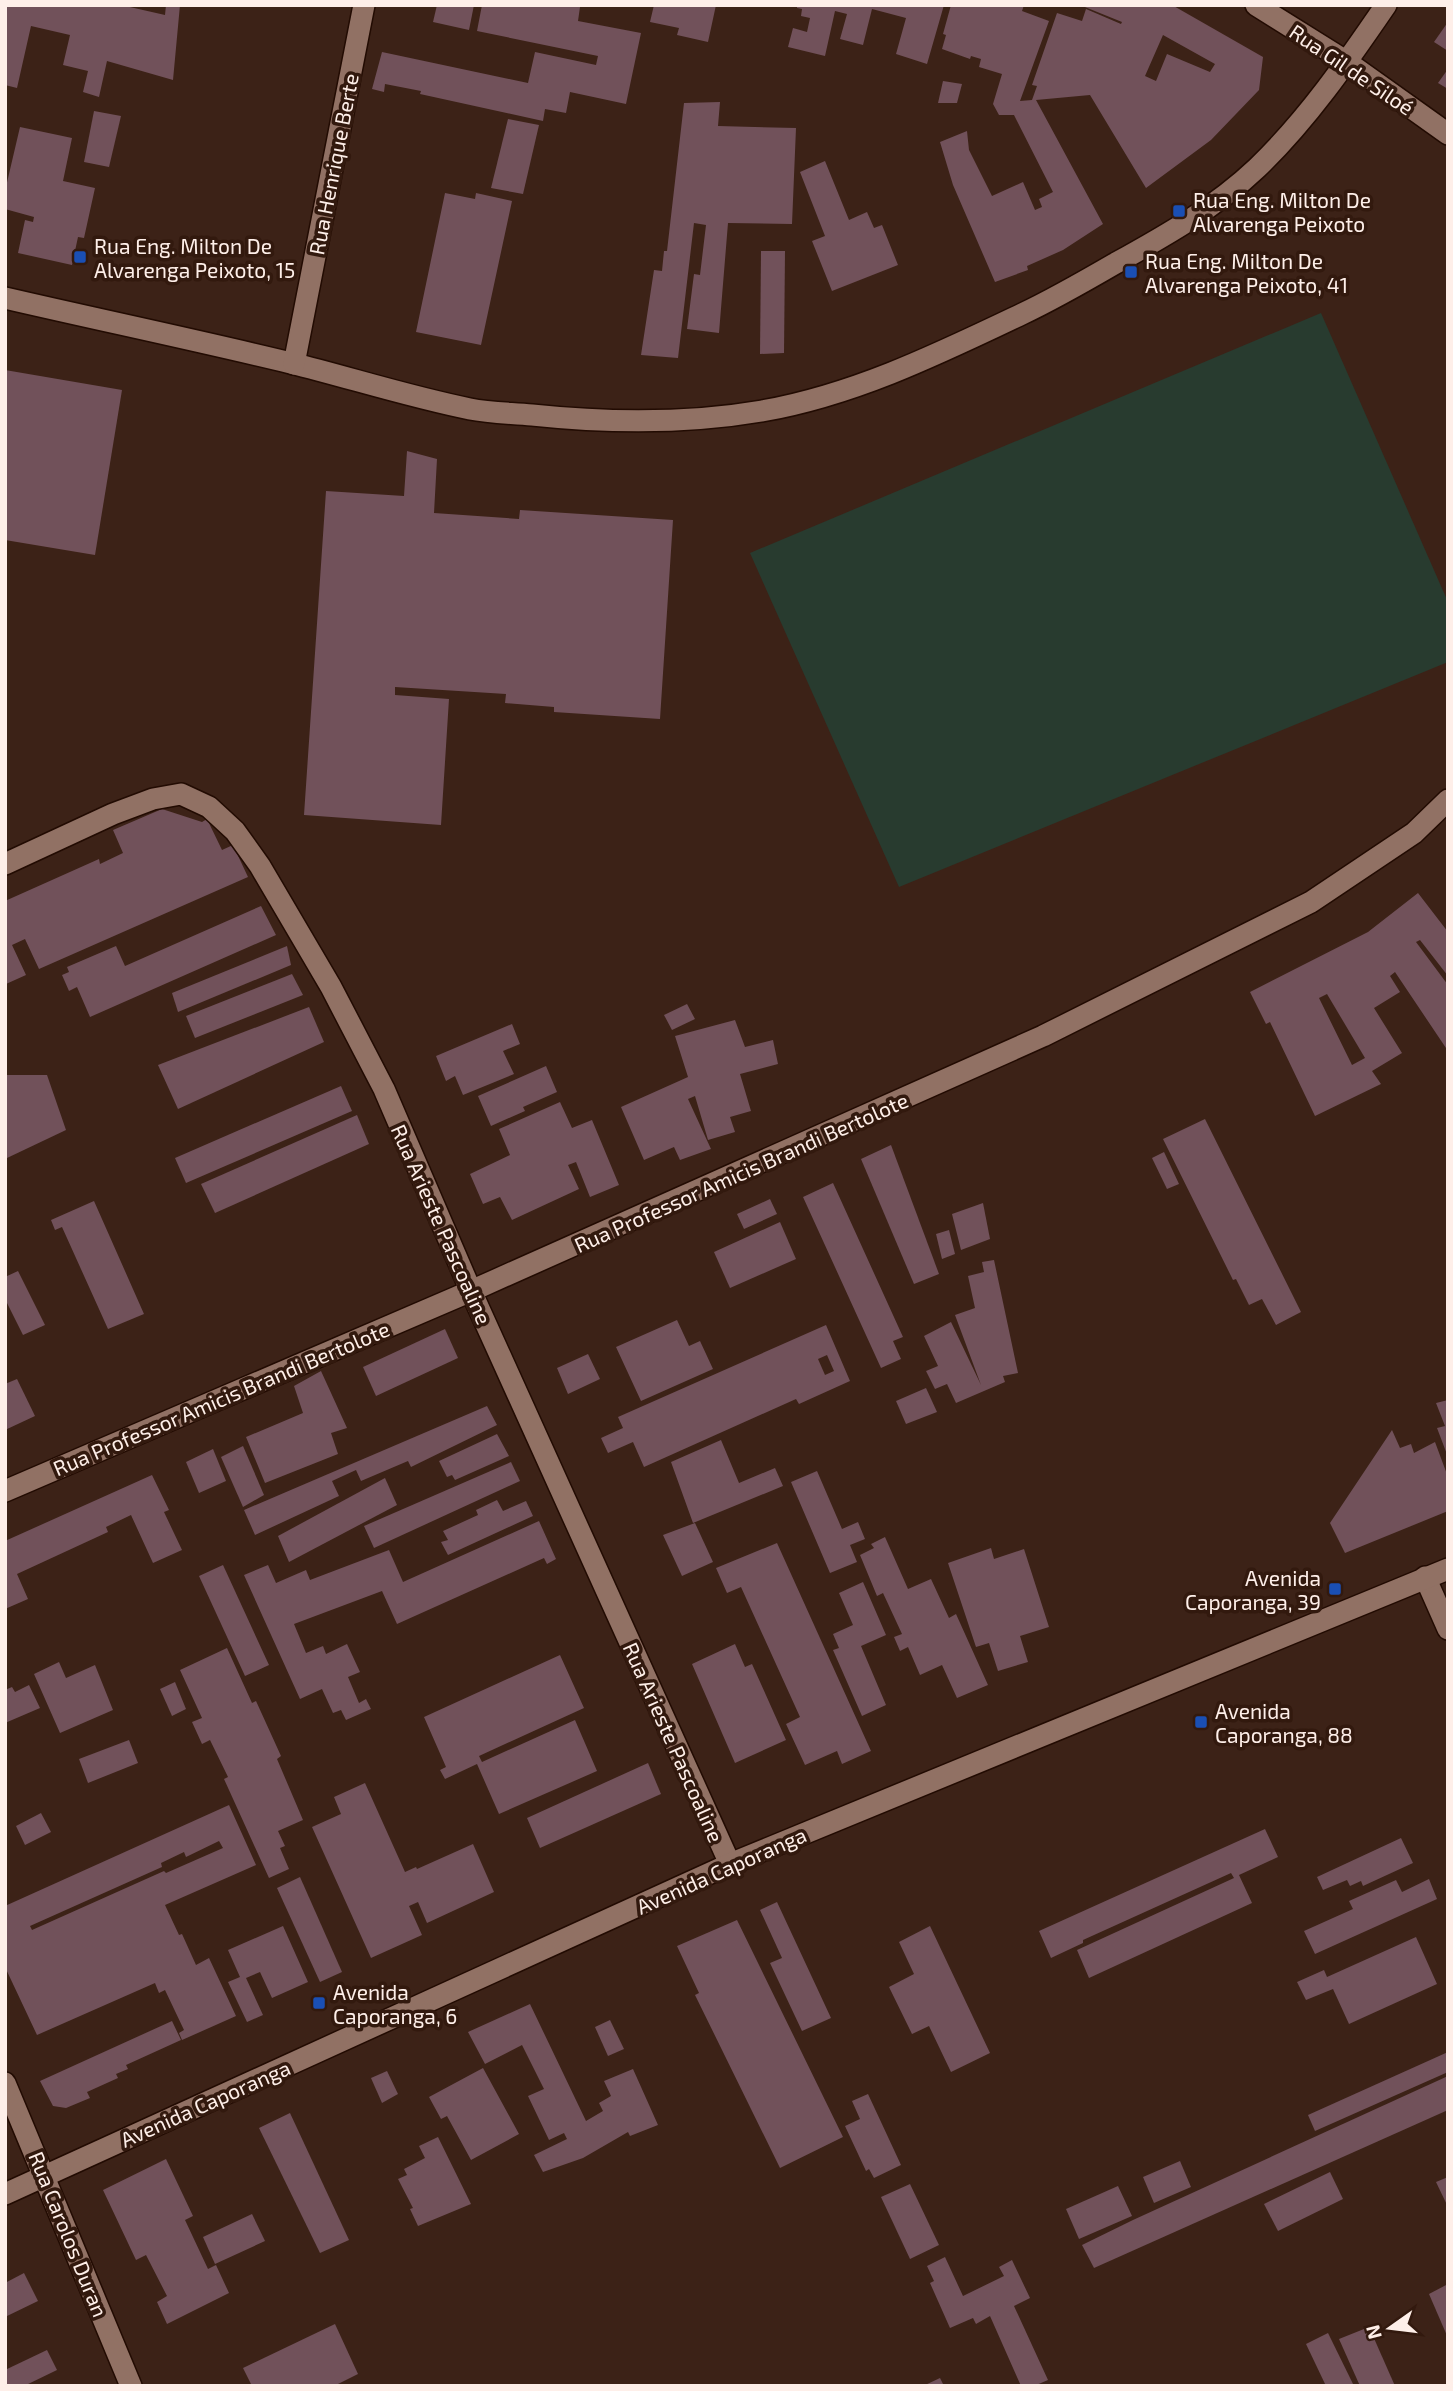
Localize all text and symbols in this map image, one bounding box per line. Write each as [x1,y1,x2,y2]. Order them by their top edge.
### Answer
street label: Rua Gil de Siloé [1285,18,1419,120]
street label: Rua Henrique Berte [303,71,363,257]
place label: Rua Eng. Milton De Alvarenga Peixoto [1193,187,1371,236]
marker: Rua Eng. Milton De Alvarenga Peixoto [1171,203,1187,219]
place label: Rua Eng. Milton De Alvarenga Peixoto, 15 [94,233,295,282]
place label: Rua Eng. Milton De Alvarenga Peixoto, 41 [1145,248,1348,297]
marker: Rua Eng. Milton De Alvarenga Peixoto, 15 [72,249,88,265]
marker: Rua Eng. Milton De Alvarenga Peixoto, 41 [1123,264,1139,280]
street label: Rua Professor Amicis Brandi Bertolote [570,1087,912,1257]
street label: Rua Arieste Pascoaline [387,1120,497,1328]
street label: Rua Professor Amicis Brandi Bertolote [49,1316,393,1480]
place label: Avenida Caporanga, 39 [1185,1565,1321,1614]
marker: Avenida Caporanga, 39 [1327,1581,1343,1597]
street label: Rua Arieste Pascoaline [619,1638,729,1846]
place label: Avenida Caporanga, 88 [1215,1698,1353,1747]
marker: Avenida Caporanga, 88 [1193,1714,1209,1730]
street label: Avenida Caporanga [632,1821,810,1919]
place label: Avenida Caporanga, 6 [333,1979,457,2028]
marker: Avenida Caporanga, 6 [311,1995,327,2011]
street label: Avenida Caporanga [116,2054,294,2152]
street label: Rua Carolos Duran [24,2148,114,2320]
north arrow [1355,2293,1425,2363]
text: N [1360,2323,1386,2342]

